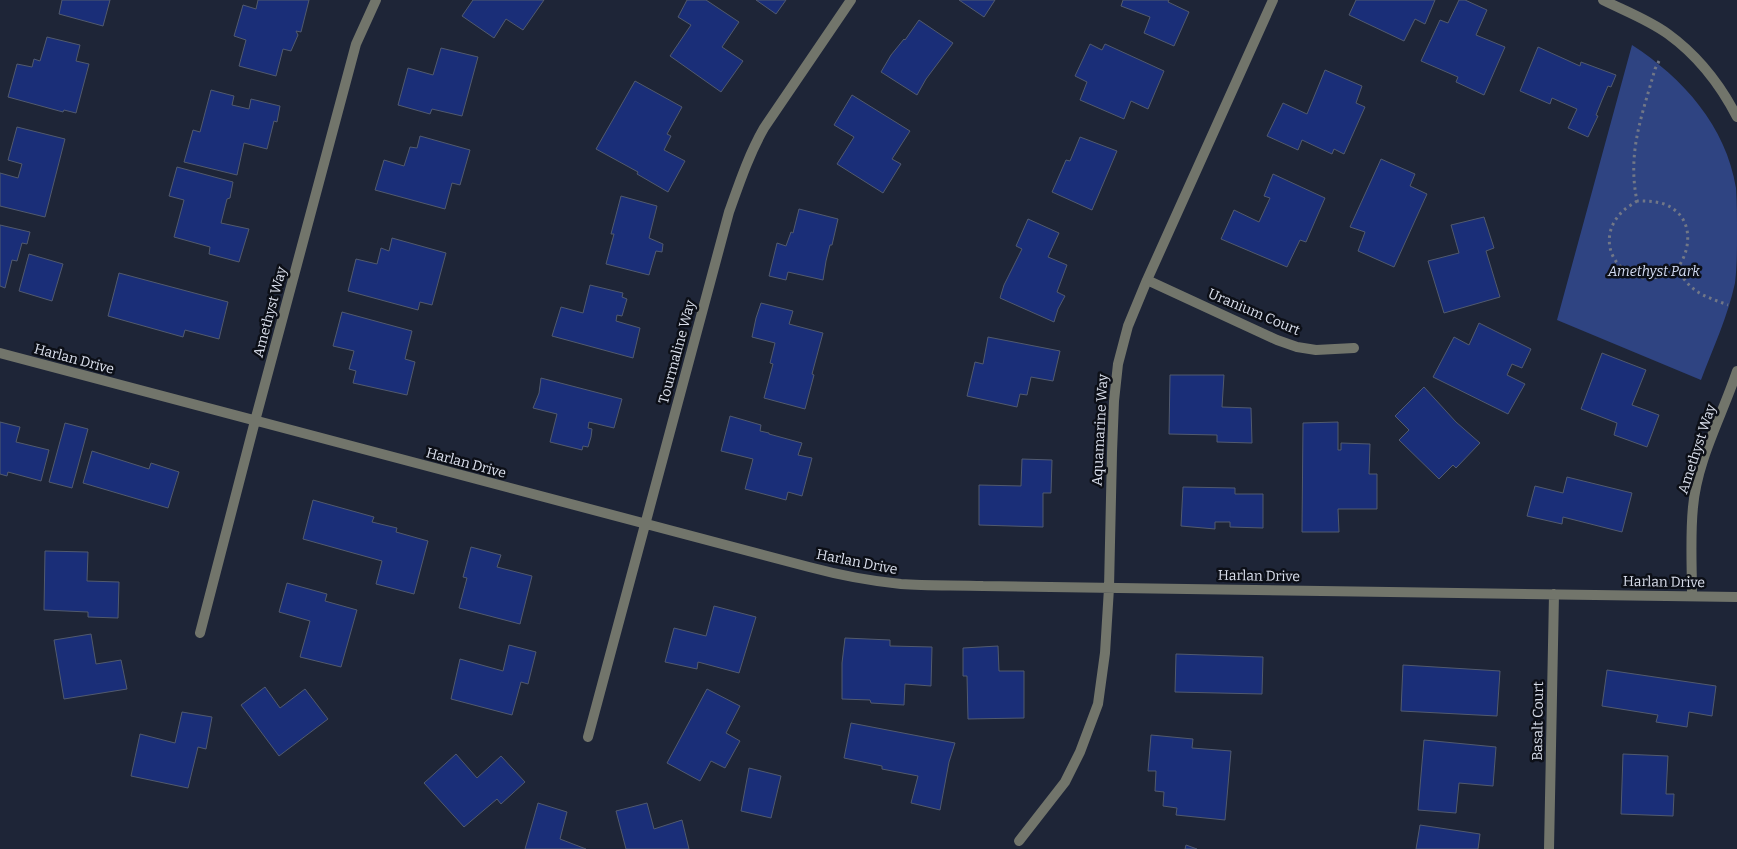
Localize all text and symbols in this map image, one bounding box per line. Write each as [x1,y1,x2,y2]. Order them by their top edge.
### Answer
park label: Amethyst Park [1607,263,1700,280]
street label: Amethyst Way [250,264,290,359]
street label: Uranium Court [1205,285,1303,339]
street label: Tourmaline Way [655,298,699,406]
street label: Harlan Drive [32,340,116,378]
street label: Aquamarine Way [1089,373,1111,487]
street label: Amethyst Way [1674,401,1720,496]
street label: Harlan Drive [424,444,508,482]
street label: Harlan Drive [815,546,899,578]
street label: Harlan Drive [1218,567,1300,585]
street label: Harlan Drive [1623,573,1705,591]
street label: Basalt Court [1529,681,1547,761]

